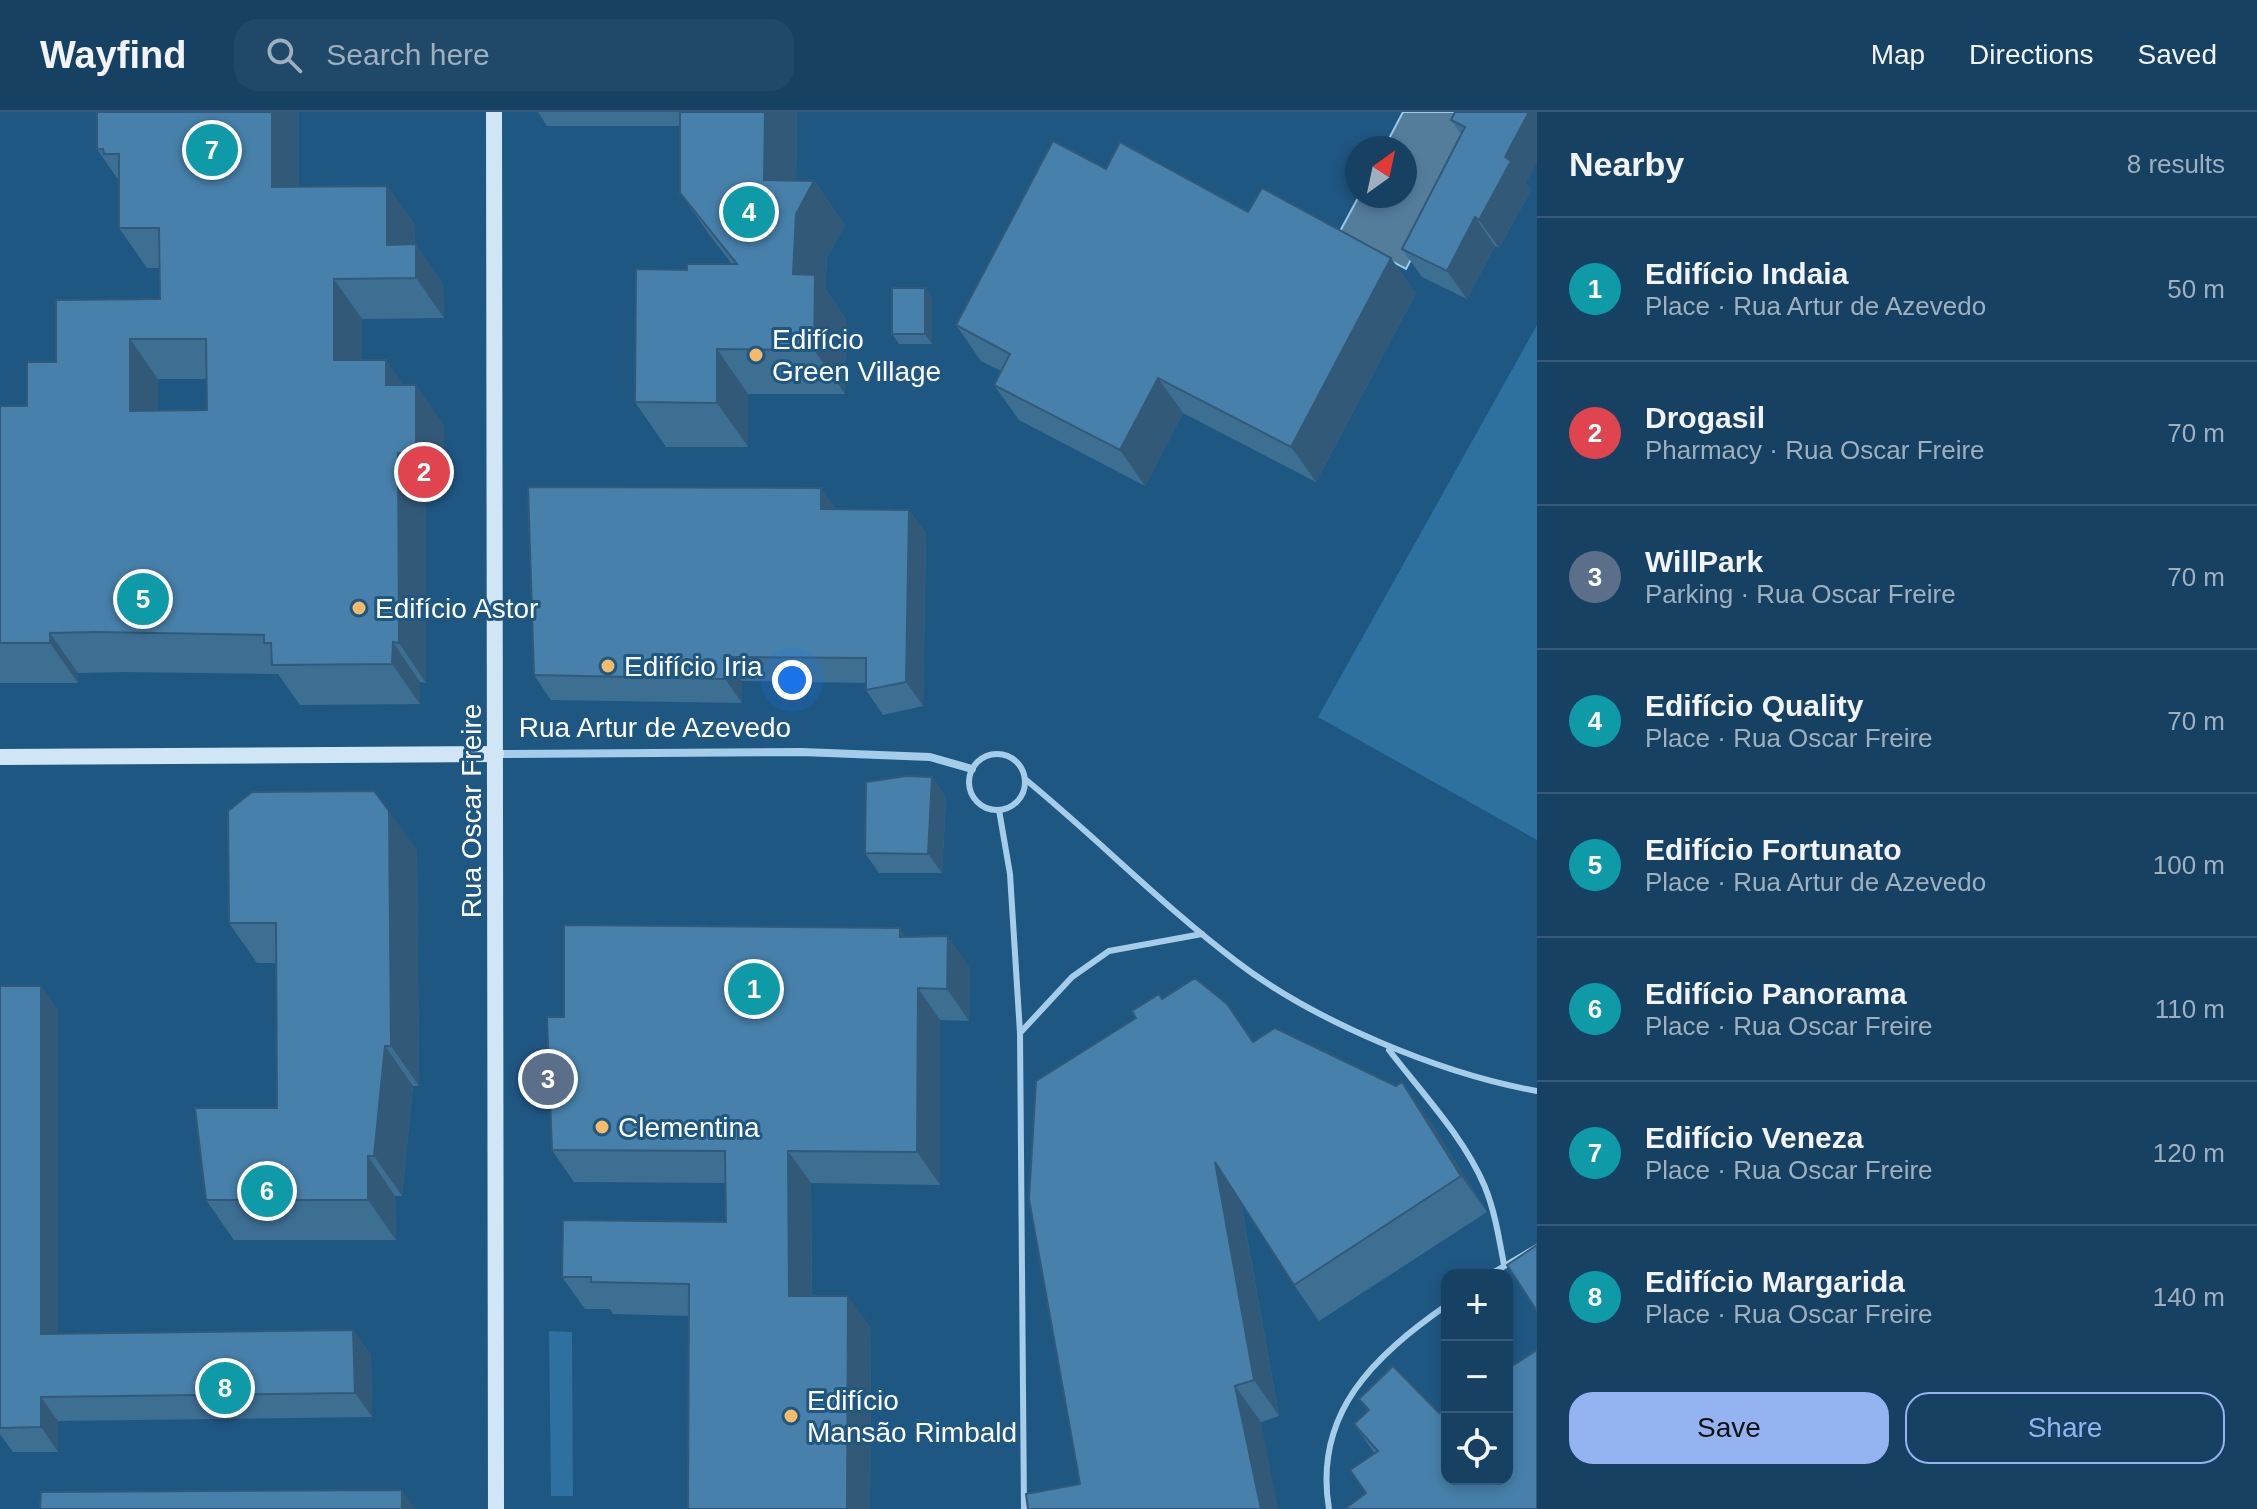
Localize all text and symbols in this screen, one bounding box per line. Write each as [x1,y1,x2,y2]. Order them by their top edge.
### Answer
search box [234,19,794,91]
icon: search [262,33,306,77]
text: Wayfind [40,34,186,76]
text: Search here [326,38,490,71]
text: Map [1871,39,1925,70]
text: Directions [1969,39,2094,70]
text: Saved [2138,39,2217,70]
pin: 7 [186,120,238,180]
north arrow [1345,136,1417,208]
text: Nearby [1569,145,1684,183]
text: 8 results [2127,149,2225,179]
pin: 4 [723,182,775,242]
text: Edifício Indaia [1645,257,1848,290]
text: 1 [1588,274,1602,304]
text: 50 m [2167,274,2225,304]
text: Place · Rua Artur de Azevedo [1645,291,1986,321]
place label: Edifício Green Village [772,324,941,387]
marker: Edifício Green Village [747,346,765,364]
text: Drogasil [1645,401,1765,434]
text: 2 [1588,418,1602,448]
text: 70 m [2167,418,2225,448]
text: Pharmacy · Rua Oscar Freire [1645,435,1985,465]
pin: 2 [398,442,450,502]
text: WillPark [1645,545,1763,578]
text: 3 [1588,562,1602,592]
text: 70 m [2167,562,2225,592]
pin: 5 [117,569,169,629]
text: Parking · Rua Oscar Freire [1645,579,1956,609]
place label: Edifício Astor [375,593,538,624]
marker: Edifício Astor [350,599,368,617]
place label: Edifício Iria [624,651,763,682]
marker: Edifício Iria [599,657,617,675]
your location [772,660,812,700]
text: Edifício Quality [1645,689,1863,722]
street label: Rua Oscar Freire [456,704,487,918]
text: 4 [1588,706,1602,736]
text: 70 m [2167,706,2225,736]
street label: Rua Artur de Azevedo [519,712,791,743]
text: Place · Rua Oscar Freire [1645,723,1933,753]
text: Edifício Fortunato [1645,833,1902,866]
text: 5 [1588,850,1602,880]
text: 100 m [2153,850,2225,880]
text: Place · Rua Artur de Azevedo [1645,867,1986,897]
pin: 1 [728,959,780,1019]
text: Edifício Panorama [1645,977,1907,1010]
text: 6 [1588,994,1602,1024]
text: 110 m [2155,994,2225,1024]
text: Place · Rua Oscar Freire [1645,1011,1933,1041]
pin: 3 [522,1049,574,1109]
place label: Clementina [618,1112,760,1143]
marker: Clementina [593,1118,611,1136]
text: Edifício Veneza [1645,1121,1863,1154]
text: 7 [1588,1138,1602,1168]
text: 120 m [2153,1138,2225,1168]
text: Place · Rua Oscar Freire [1645,1155,1933,1185]
pin: 6 [241,1161,293,1221]
text: Edifício Margarida [1645,1265,1905,1298]
map controls [1441,1269,1513,1485]
button: + [1441,1269,1513,1341]
text: 8 [1588,1282,1602,1312]
text: 140 m [2153,1282,2225,1312]
text: Place · Rua Oscar Freire [1645,1299,1933,1329]
button: − [1441,1341,1513,1413]
pin: 8 [199,1358,251,1418]
place label: Edifício Mansão Rimbald [807,1385,1017,1448]
button: Save [1569,1392,1889,1464]
button: Share [1905,1392,2225,1464]
marker: Edifício Mansão Rimbald [782,1407,800,1425]
button: locate [1441,1413,1513,1485]

